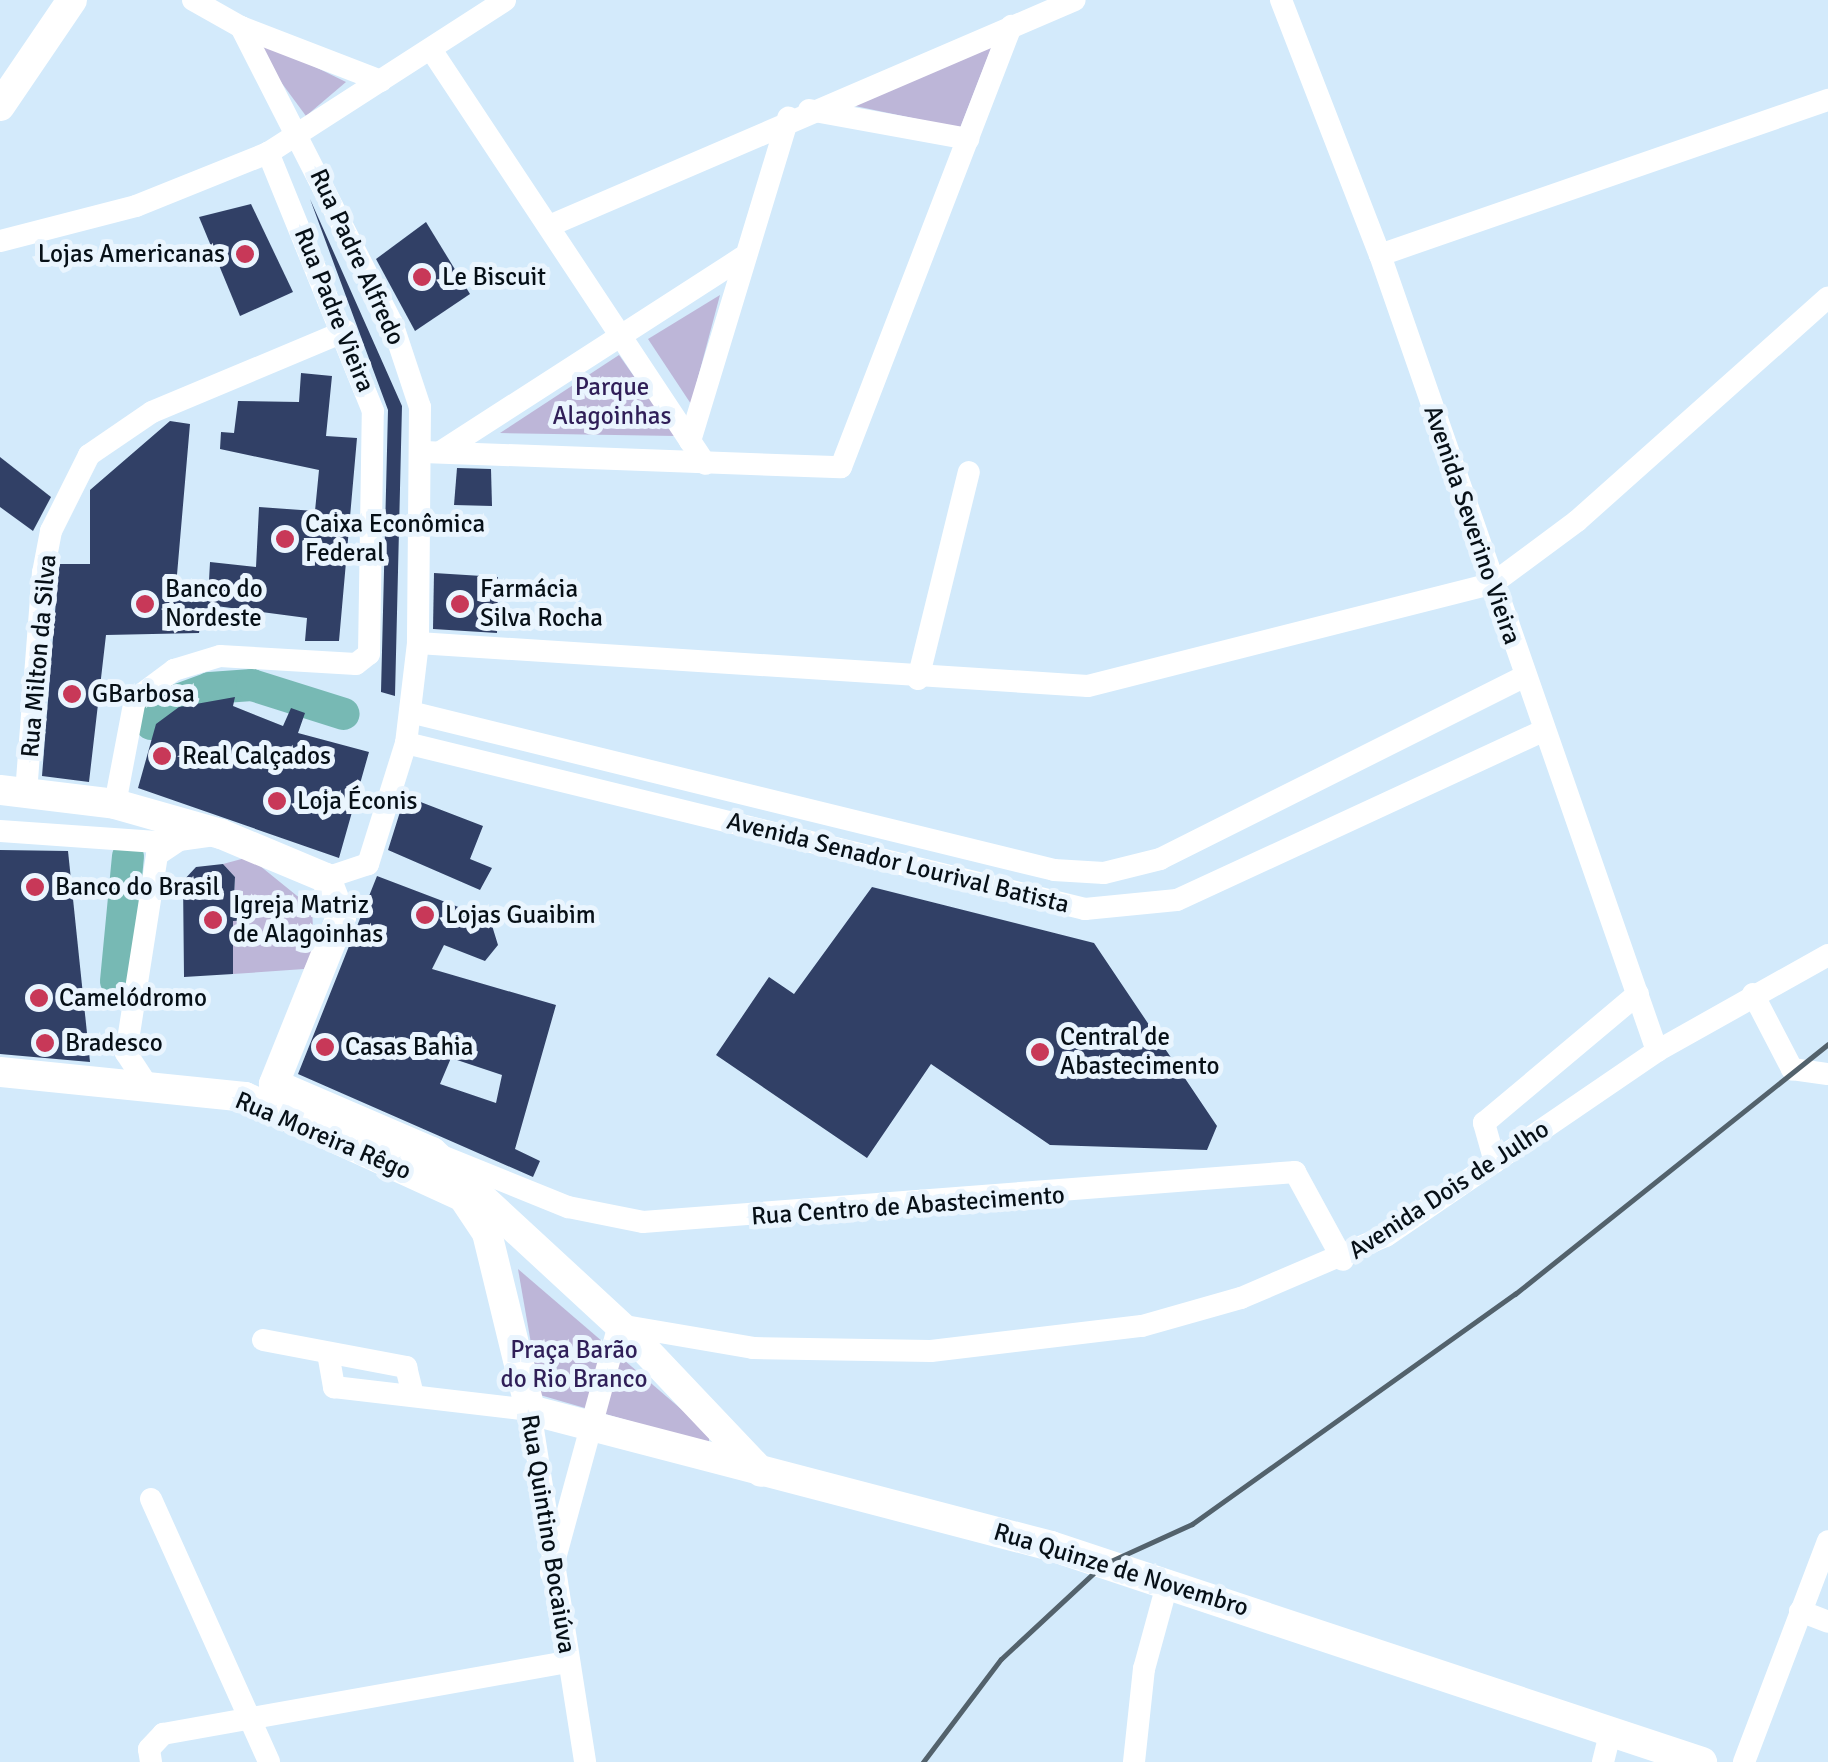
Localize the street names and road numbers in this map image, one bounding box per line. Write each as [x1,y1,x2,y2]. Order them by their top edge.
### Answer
street label: Rua Padre Alfredo [303,164,411,350]
street label: Rua Padre Vieira [287,223,381,397]
street label: Avenida Severino Vieira [1417,402,1527,648]
street label: Rua Milton da Silva [15,553,63,759]
street label: Avenida Senador Lourival Batista [724,806,1072,920]
street label: Rua Moreira Rêgo [231,1085,415,1187]
street label: Avenida Dois de Julho [1343,1114,1555,1266]
street label: Rua Centro de Abastecimento [750,1180,1066,1232]
street label: Rua Quintino Bocaiúva [514,1412,582,1656]
street label: Rua Quinze de Novembro [990,1517,1252,1623]

